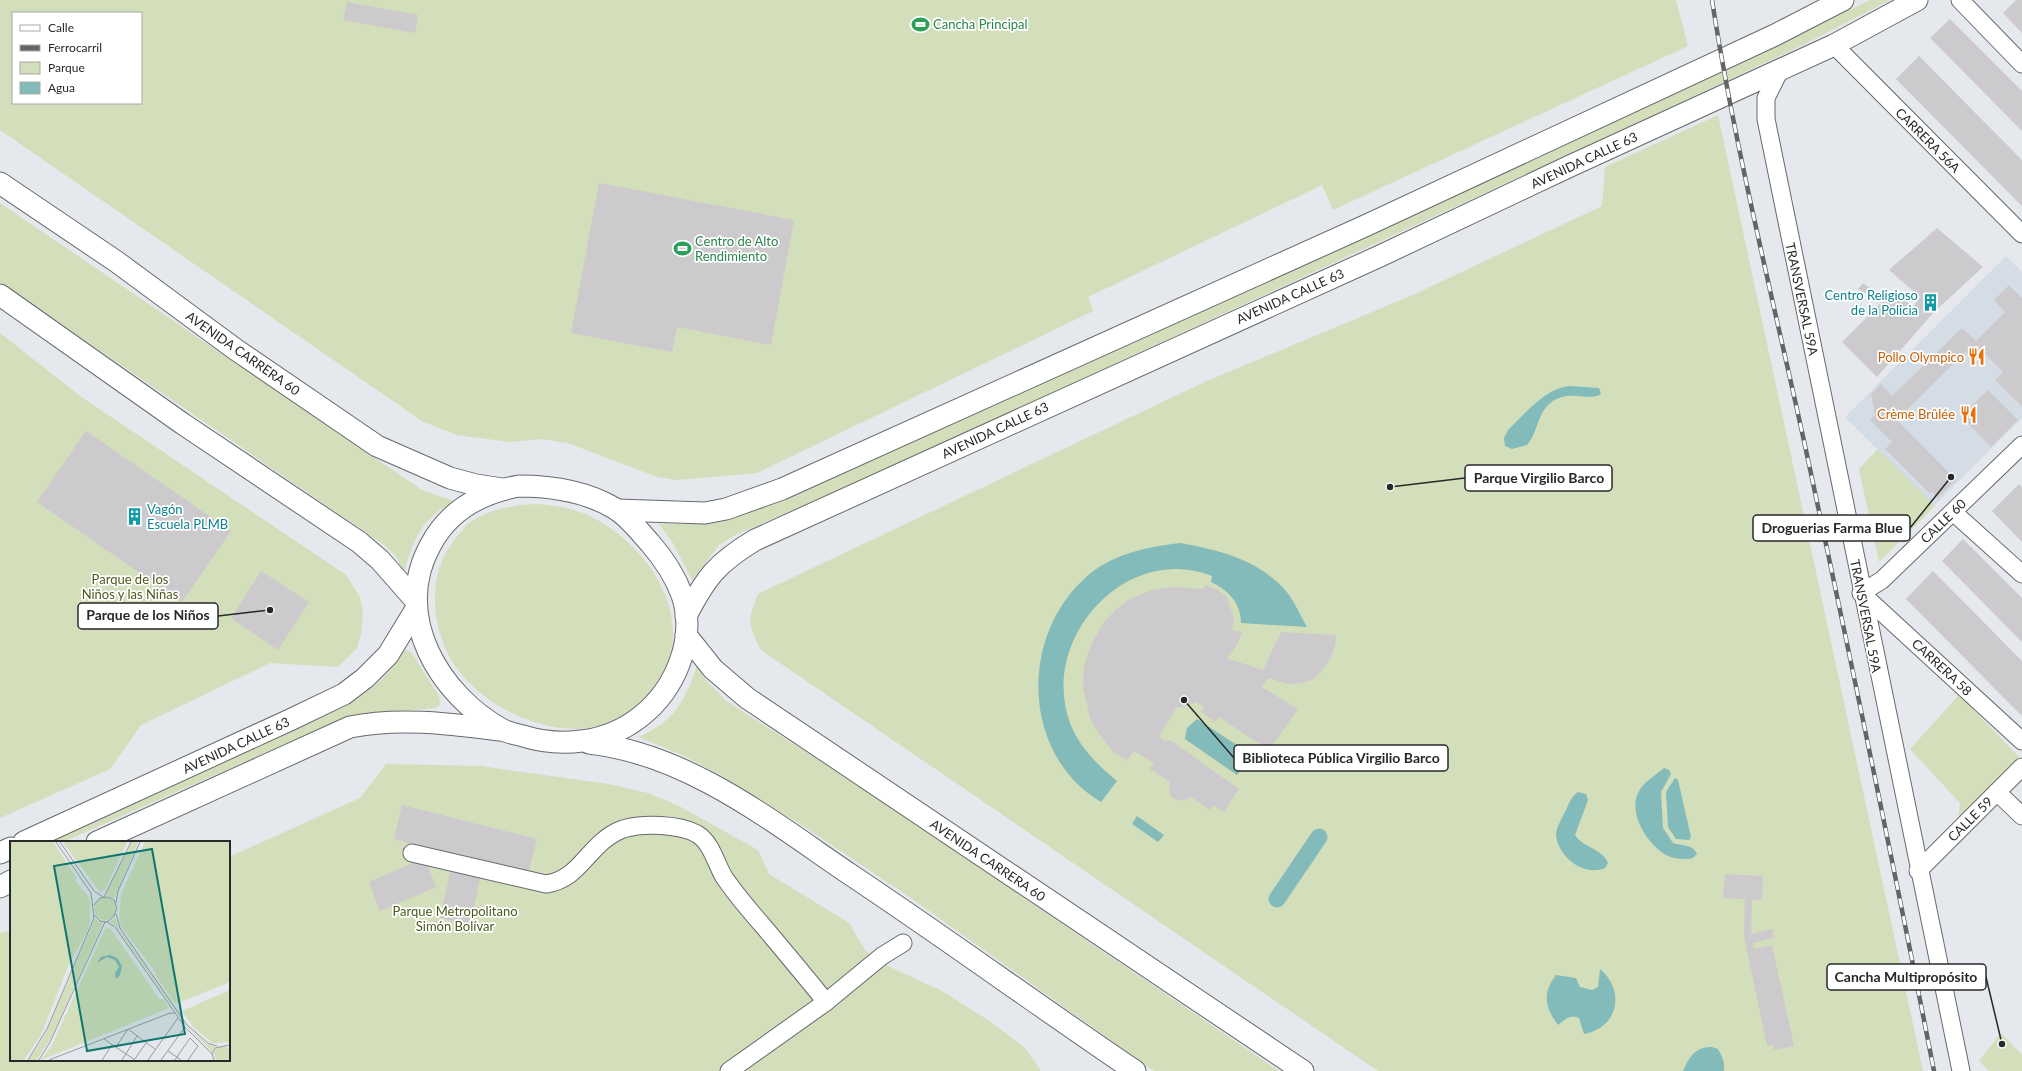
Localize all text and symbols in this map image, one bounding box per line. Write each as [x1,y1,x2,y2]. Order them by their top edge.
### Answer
legend [12,12,142,104]
sports icon: Cancha Principal [910,14,930,34]
place label: Cancha Principal [933,16,1028,32]
text: Calle [48,20,74,35]
text: Ferrocarril [48,40,102,55]
text: Parque [48,60,85,75]
text: Agua [48,80,75,95]
street label: CARRERA 56A [1892,104,1964,176]
street label: AVENIDA CALLE 63 [1528,128,1640,192]
place label: Centro de Alto Rendimiento [695,233,778,264]
sports icon: Centro de Alto Rendimiento [672,238,692,258]
street label: TRANSVERSAL 59A [1782,241,1822,357]
street label: AVENIDA CALLE 63 [1234,265,1346,327]
place label: Centro Religioso de la Policia [1825,287,1918,318]
building icon: Centro Religioso de la Policia [1921,292,1941,312]
street label: AVENIDA CARRERA 60 [183,308,303,399]
restaurant icon: Pollo Olympico [1967,347,1987,367]
place label: Pollo Olympico [1878,349,1964,365]
street label: AVENIDA CALLE 63 [939,398,1051,462]
restaurant icon: Crème Brûlée [1958,404,1978,424]
place label: Crème Brûlée [1877,406,1955,422]
callout: Parque Virgilio Barco [1465,465,1612,491]
text: Parque Virgilio Barco [1474,469,1604,486]
street label: CALLE 60 [1917,495,1969,546]
place label: Vagón Escuela PLMB [147,501,228,532]
building icon: Vagón Escuela PLMB [124,506,144,526]
callout: Droguerias Farma Blue [1753,515,1910,541]
text: Droguerias Farma Blue [1761,519,1903,536]
street label: TRANSVERSAL 59A [1847,558,1885,674]
park label: Parque de los Niños y las Niñas [82,571,179,602]
callout: Parque de los Niños [78,603,218,629]
text: Parque de los Niños [86,606,210,623]
street label: CARRERA 58 [1909,635,1975,699]
street label: AVENIDA CALLE 63 [180,713,292,777]
callout: Biblioteca Pública Virgilio Barco [1234,745,1448,771]
text: Biblioteca Pública Virgilio Barco [1242,749,1440,766]
street label: CALLE 59 [1944,793,1996,845]
street label: AVENIDA CARRERA 60 [927,815,1049,905]
inset map [10,841,230,1061]
park label: Parque Metropolitano Simón Bolívar [392,903,518,934]
callout: Cancha Multipropósito [1827,964,1986,990]
text: Cancha Multipropósito [1835,968,1977,985]

